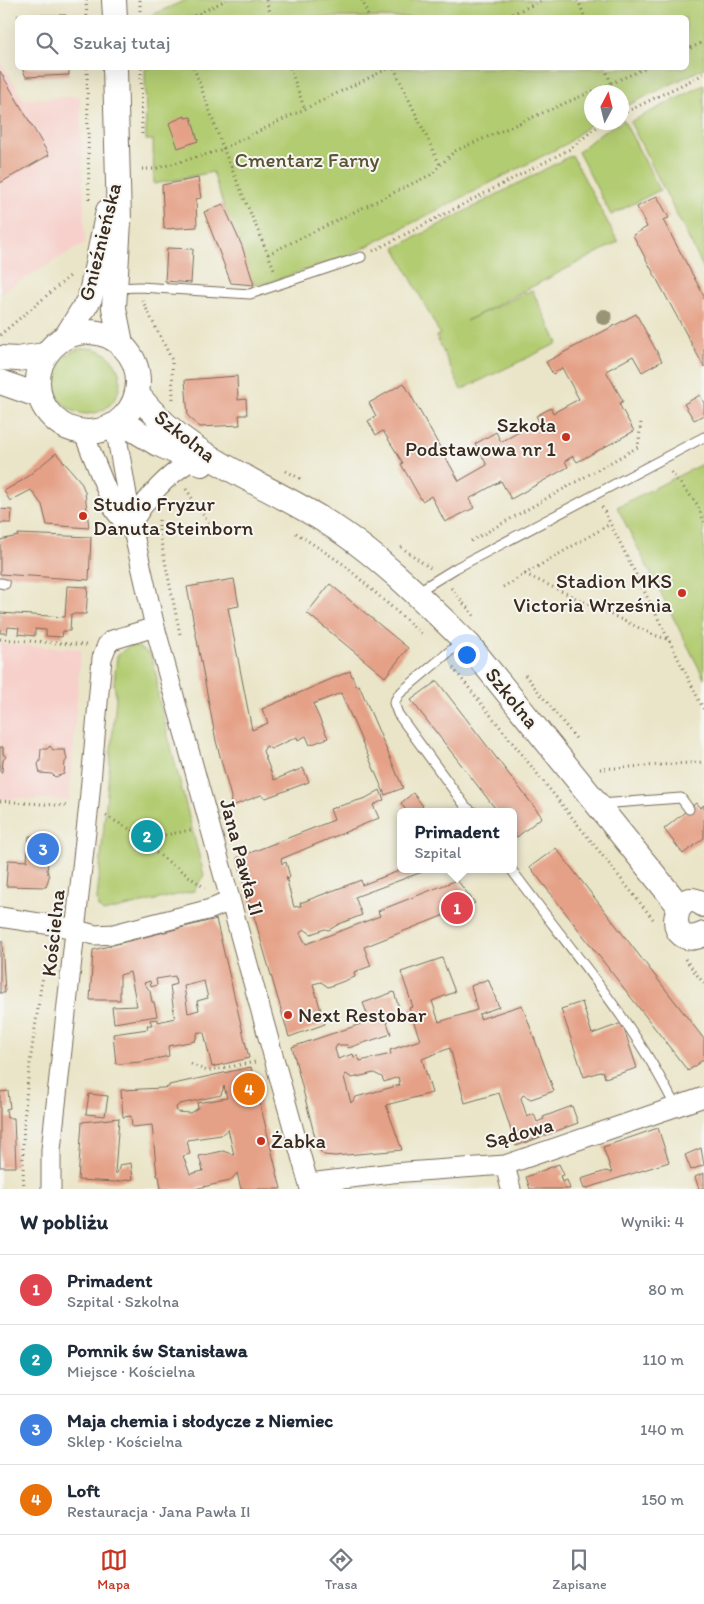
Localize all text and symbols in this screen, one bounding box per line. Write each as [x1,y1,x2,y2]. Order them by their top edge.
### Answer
search box [15,15,689,70]
icon: search [33,29,61,57]
text: Szukaj tutaj [73,31,170,54]
north arrow [584,85,629,130]
park label: Cmentarz Farny [235,147,380,172]
street label: Gnieźnieńska [73,180,126,303]
street label: Szkolna [150,404,221,467]
place label: Szkoła Podstawowa nr 1 [405,412,556,461]
marker: Szkoła Podstawowa nr 1 [560,431,572,443]
place label: Studio Fryzur Danuta Steinborn [93,491,254,540]
marker: Studio Fryzur Danuta Steinborn [77,510,89,522]
place label: Stadion MKS Victoria Września [513,568,672,617]
marker: Stadion MKS Victoria Września [676,587,688,599]
your location [454,642,480,668]
street label: Szkolna [480,662,544,733]
street label: Jana Pawła II [215,796,270,918]
popup [397,808,517,873]
pin: 2 [131,817,163,855]
text: Primadent [414,820,500,843]
pin: 3 [27,830,59,868]
text: Szpital [414,843,461,862]
street label: Kościelna [35,888,70,978]
pin: 1 [441,889,473,927]
place label: Next Restobar [298,1002,427,1027]
marker: Next Restobar [282,1009,294,1021]
pin: 4 [233,1070,265,1108]
street label: Sądowa [482,1111,556,1154]
place label: Żabka [271,1128,326,1153]
marker: Żabka [255,1135,267,1147]
text: W pobliżu [20,1209,108,1234]
text: Wyniki: 4 [621,1212,684,1231]
text: Primadent [67,1269,152,1292]
text: 1 [32,1280,40,1299]
text: 80 m [648,1280,684,1299]
text: Szpital · Szkolna [67,1292,179,1311]
text: Pomnik św Stanisława [67,1339,248,1362]
text: 2 [32,1350,40,1369]
text: 110 m [642,1350,684,1369]
text: Miejsce · Kościelna [67,1362,195,1381]
text: Maja chemia i słodycze z Niemiec [67,1409,333,1432]
text: 3 [32,1420,40,1439]
text: 140 m [640,1420,684,1439]
text: Sklep · Kościelna [67,1432,183,1451]
text: Loft [67,1479,100,1502]
text: 4 [31,1490,41,1509]
text: 150 m [641,1490,684,1509]
text: Restauracja · Jana Pawła II [67,1502,250,1521]
tab: Mapa [97,1546,130,1593]
tab: Trasa [325,1546,358,1593]
tab: Zapisane [552,1546,607,1593]

